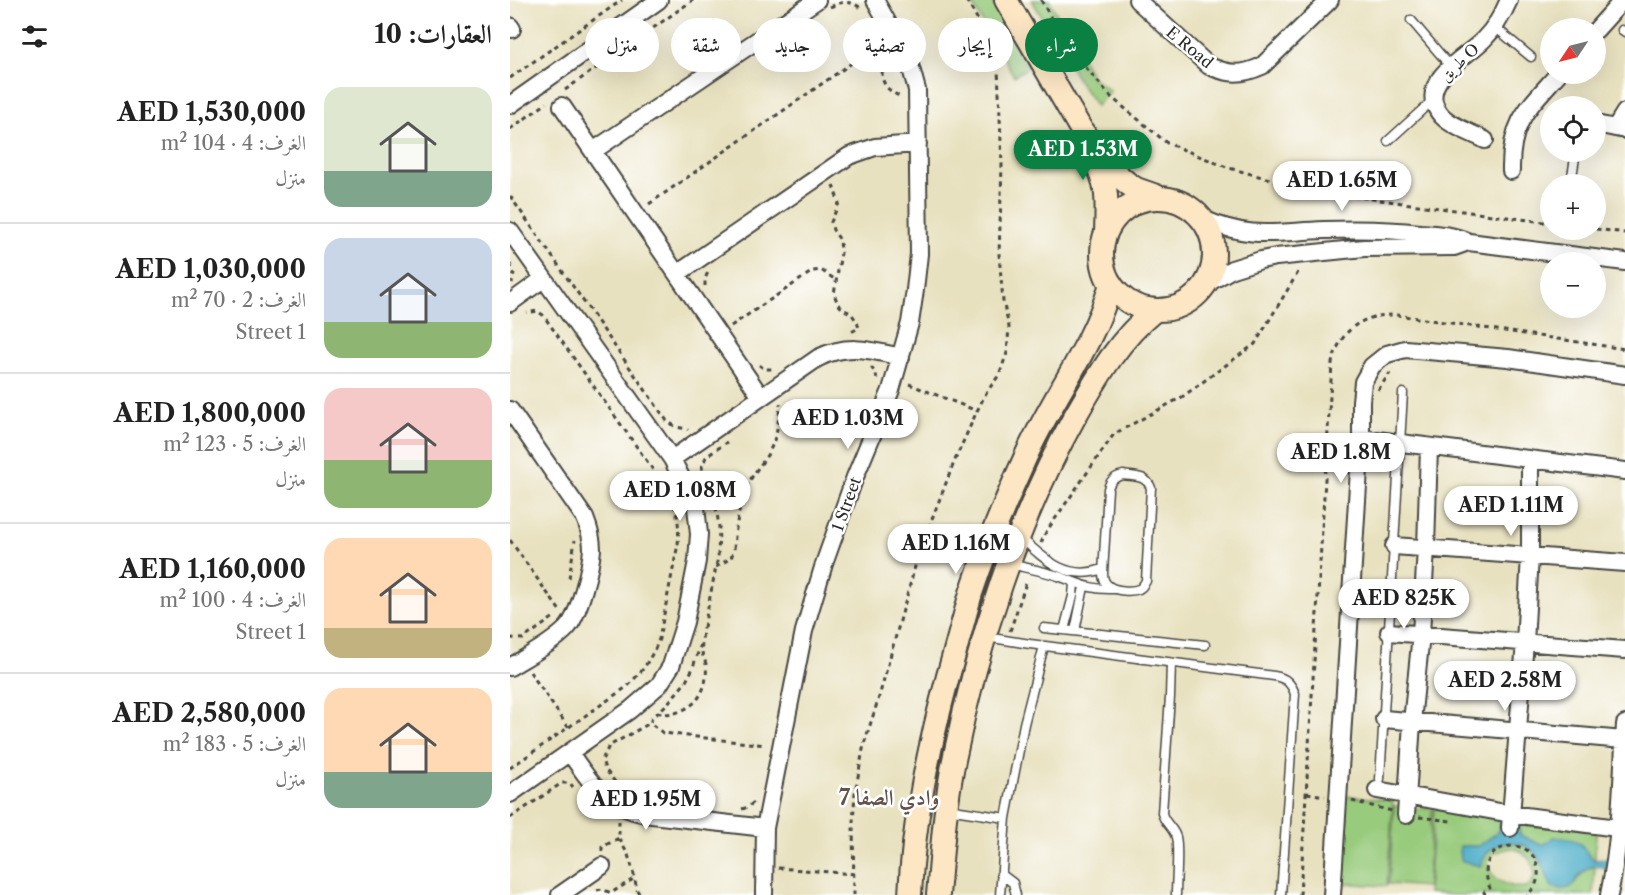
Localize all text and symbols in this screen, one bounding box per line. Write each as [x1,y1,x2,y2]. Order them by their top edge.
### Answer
text: العقارات: 10 [374,18,492,50]
chip: منزل [585,18,659,72]
chip: شقة [671,18,741,72]
chip: جديد [753,18,831,72]
chip: تصفية [843,18,926,72]
chip: إيجار [938,18,1013,72]
chip: شراء [1025,18,1098,72]
north arrow [1540,18,1606,84]
map controls [1540,18,1606,318]
icon: filters [18,20,51,53]
street label: E Road [1163,22,1218,72]
street label: طريق O [1435,39,1484,86]
text: AED 1,530,000 [117,96,306,128]
button: locate [1540,96,1606,162]
icon: home [372,111,444,183]
pin: AED 1.53M [1014,130,1152,181]
text: الغرف: 4 · 104 m² [161,131,306,155]
text: AED 1.53M [1028,137,1138,161]
pin: AED 1.65M [1273,161,1411,212]
text: منزل [275,166,306,190]
text: AED 1.65M [1286,168,1398,192]
button: + [1540,174,1606,240]
button: − [1540,252,1606,318]
text: AED 1,030,000 [115,253,306,285]
icon: home [372,262,444,334]
text: الغرف: 2 · 70 m² [171,288,306,312]
text: 1 Street [236,320,306,344]
text: AED 1,800,000 [114,397,306,429]
pin: AED 1.03M [779,399,917,450]
text: AED 1.03M [792,406,904,430]
icon: home [372,412,444,484]
text: الغرف: 5 · 123 m² [163,432,306,456]
pin: AED 1.8M [1279,433,1403,484]
text: AED 1.8M [1291,440,1391,464]
text: منزل [275,467,306,491]
pin: AED 1.08M [611,471,749,522]
street label: 1 Street [827,474,865,534]
text: AED 1.08M [624,478,736,502]
pin: AED 1.11M [1442,486,1580,537]
text: AED 1.11M [1458,493,1564,517]
pin: AED 1.16M [887,524,1025,575]
text: AED 1.16M [901,531,1011,555]
text: AED 1,160,000 [119,553,306,585]
icon: home [372,562,444,634]
pin: AED 825K [1342,579,1466,630]
text: AED 825K [1352,586,1456,610]
text: الغرف: 4 · 100 m² [160,588,306,612]
text: 1 Street [236,620,306,644]
pin: AED 2.58M [1436,661,1574,712]
text: AED 2.58M [1448,668,1562,692]
text: AED 2,580,000 [112,697,306,729]
icon: home [372,712,444,784]
text: الغرف: 5 · 183 m² [163,732,306,756]
text: منزل [275,767,306,791]
pin: AED 1.95M [577,780,715,831]
district label: وادي الصفا 7 [839,784,939,816]
text: AED 1.95M [591,787,701,811]

